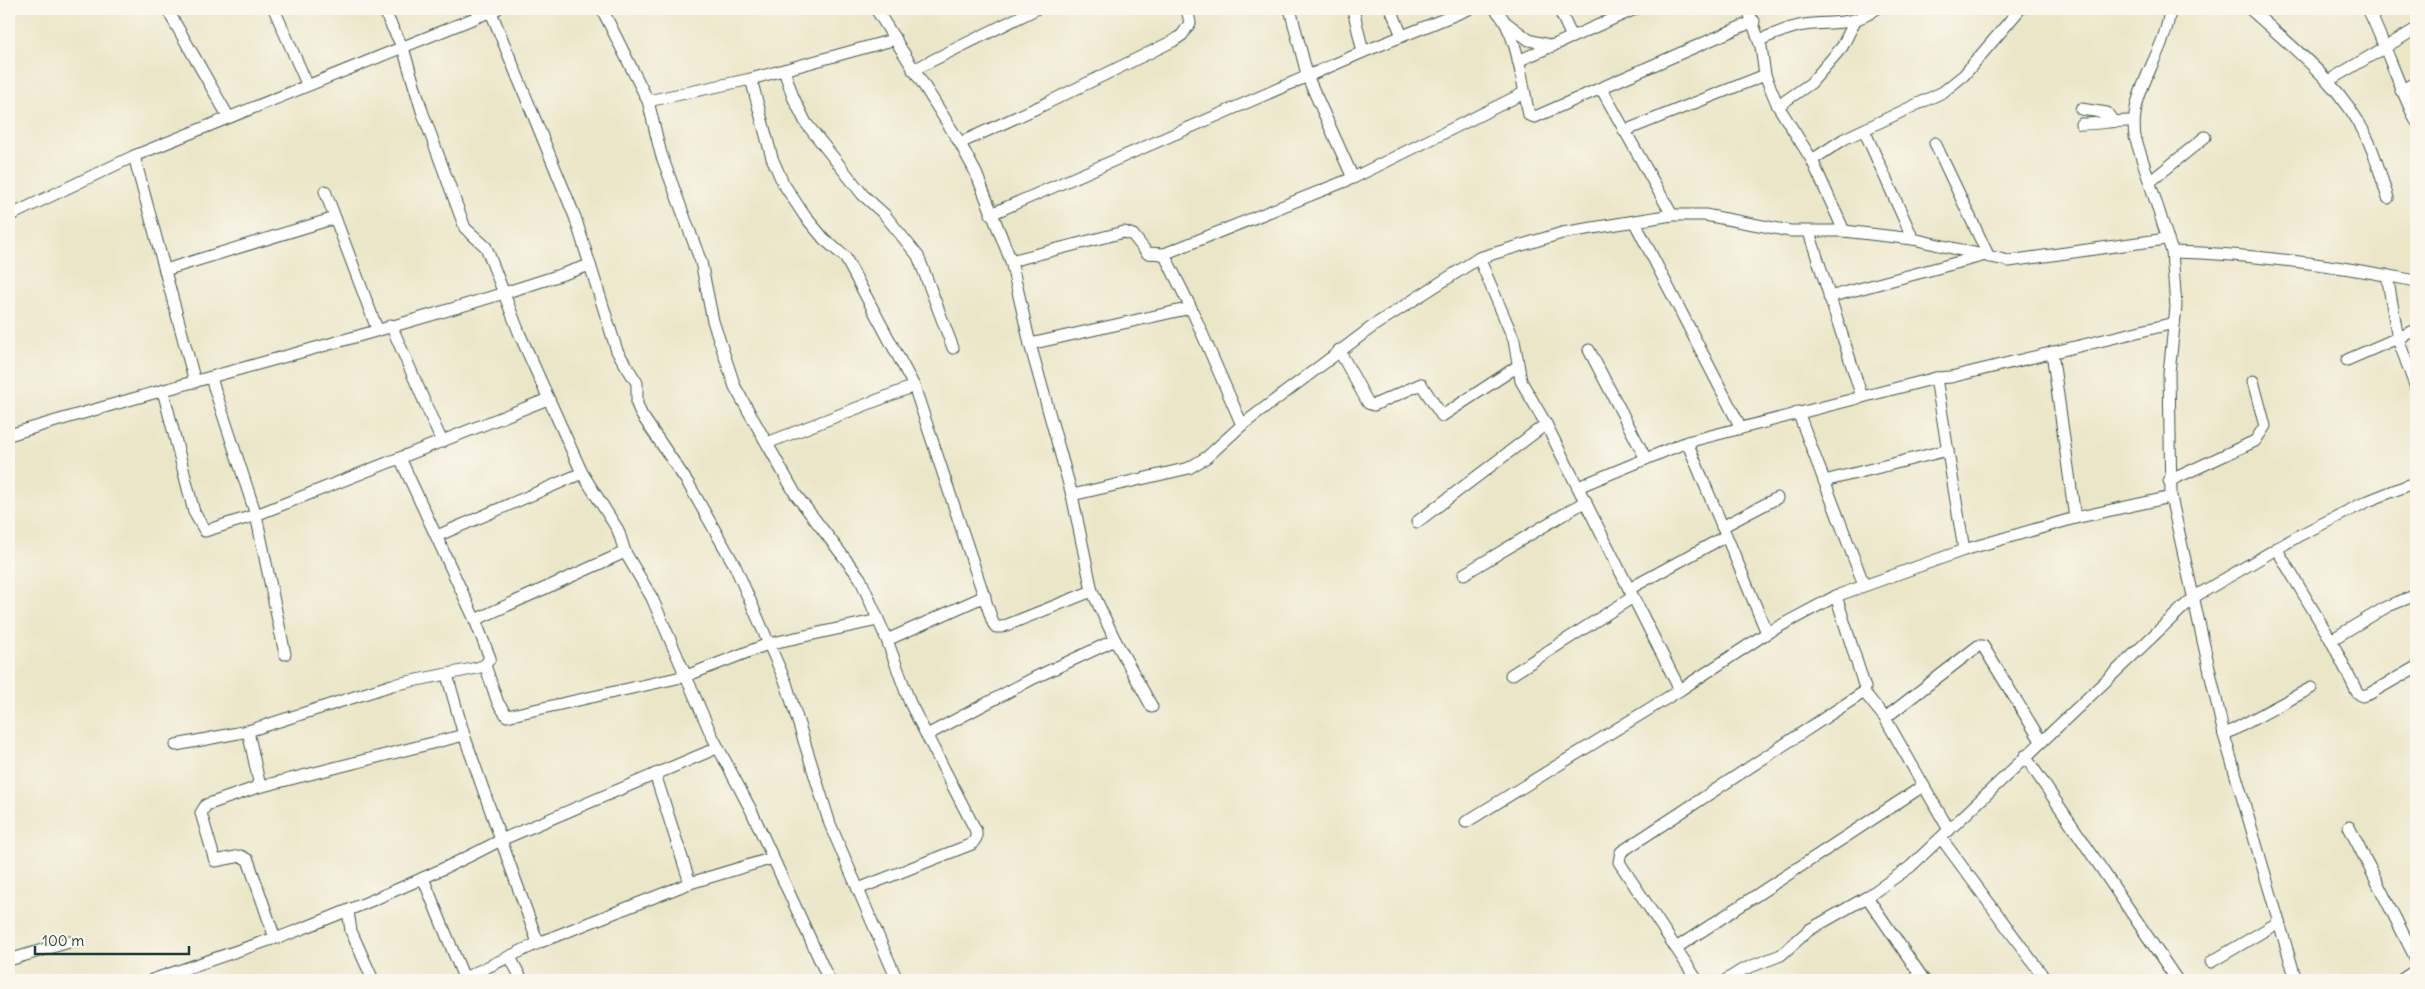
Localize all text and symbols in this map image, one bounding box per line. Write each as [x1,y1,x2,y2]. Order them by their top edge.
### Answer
scale bar [35,924,189,956]
text: 100 m [42,931,84,950]

